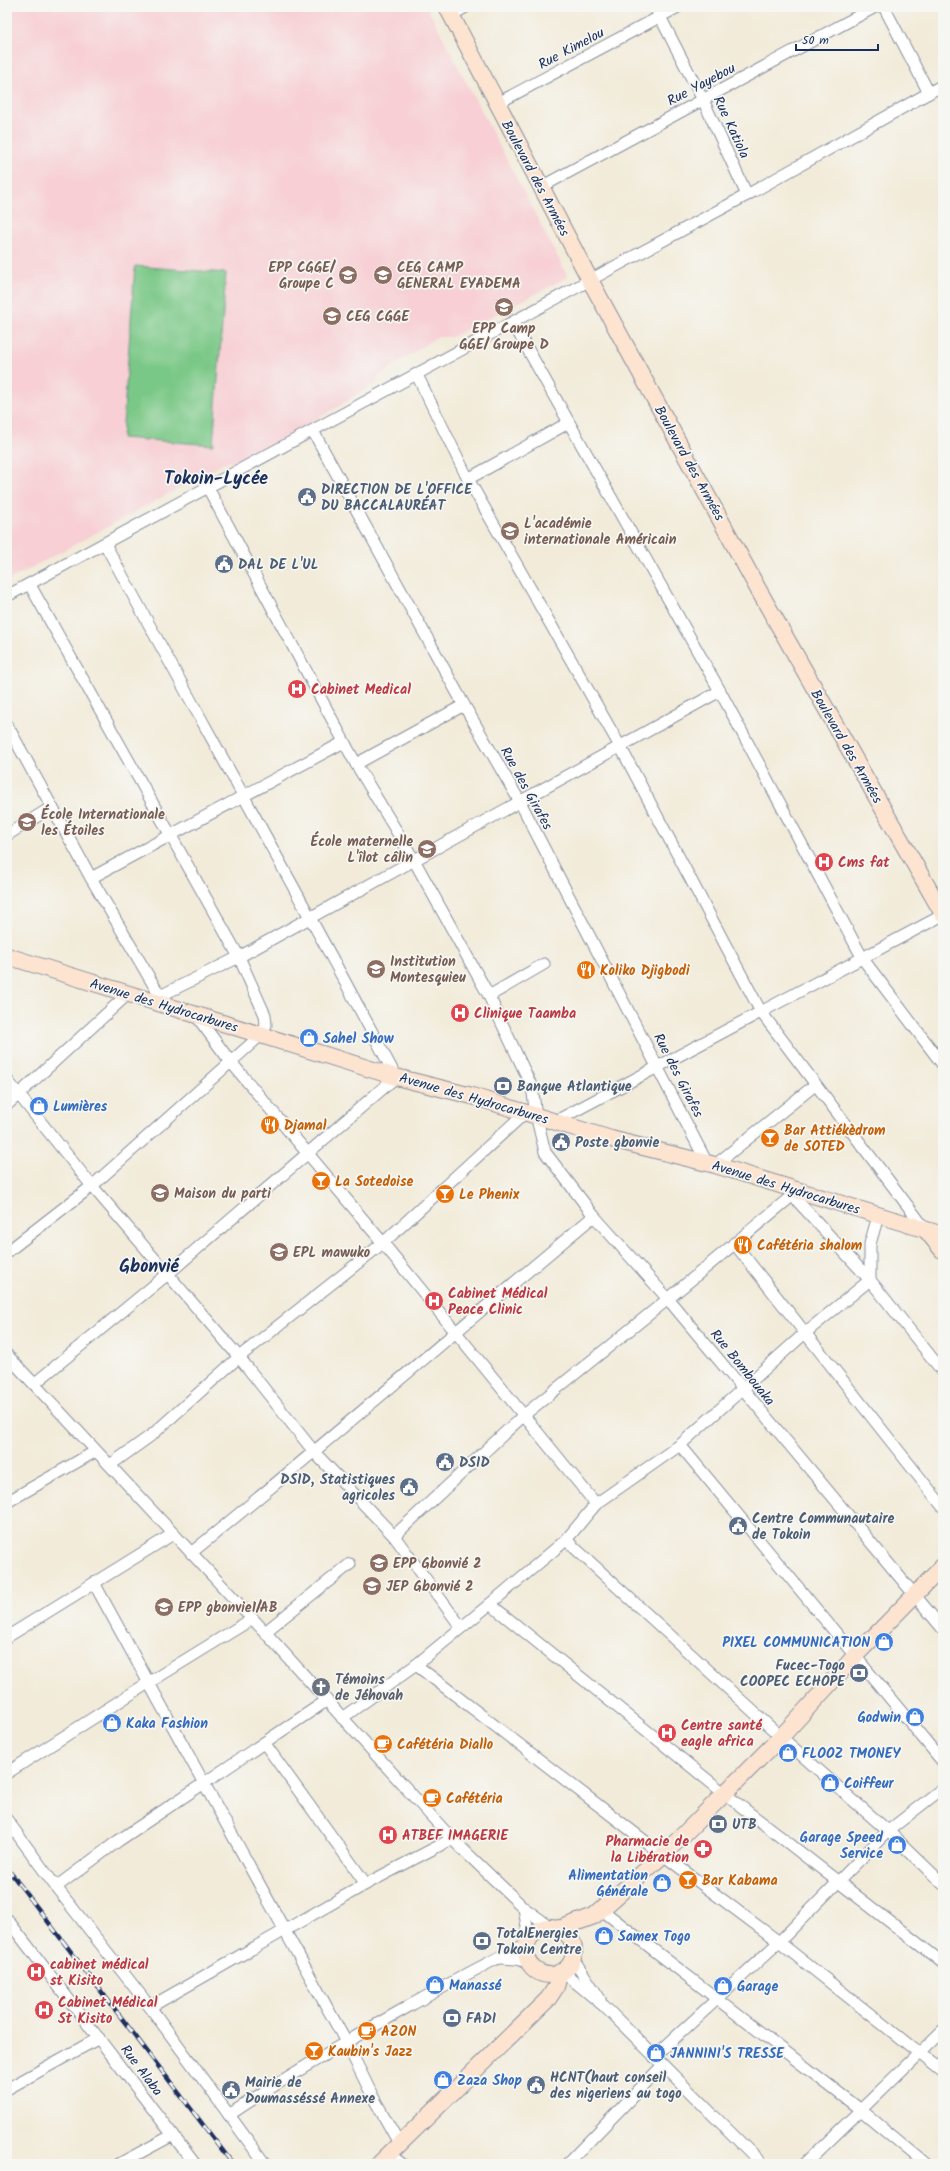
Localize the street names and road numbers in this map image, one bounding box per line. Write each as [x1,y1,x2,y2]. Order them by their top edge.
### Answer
street label: Rue Kimelou [534,22,609,76]
street label: Rue Yayebou [663,58,740,112]
street label: Rue Katiola [707,93,755,162]
street label: Boulevard des Armées [495,116,575,241]
street label: Boulevard des Armées [648,402,730,525]
street label: Boulevard des Armées [804,685,888,808]
street label: Rue des Girafes [494,743,558,834]
street label: Avenue des Hydrocarbures [87,973,241,1039]
street label: Rue des Girafes [647,1029,709,1122]
street label: Avenue des Hydrocarbures [397,1067,551,1131]
street label: Avenue des Hydrocarbures [709,1155,863,1221]
street label: Rue Bombouaka [704,1324,780,1411]
street label: Rue Alaba [115,2040,168,2101]

